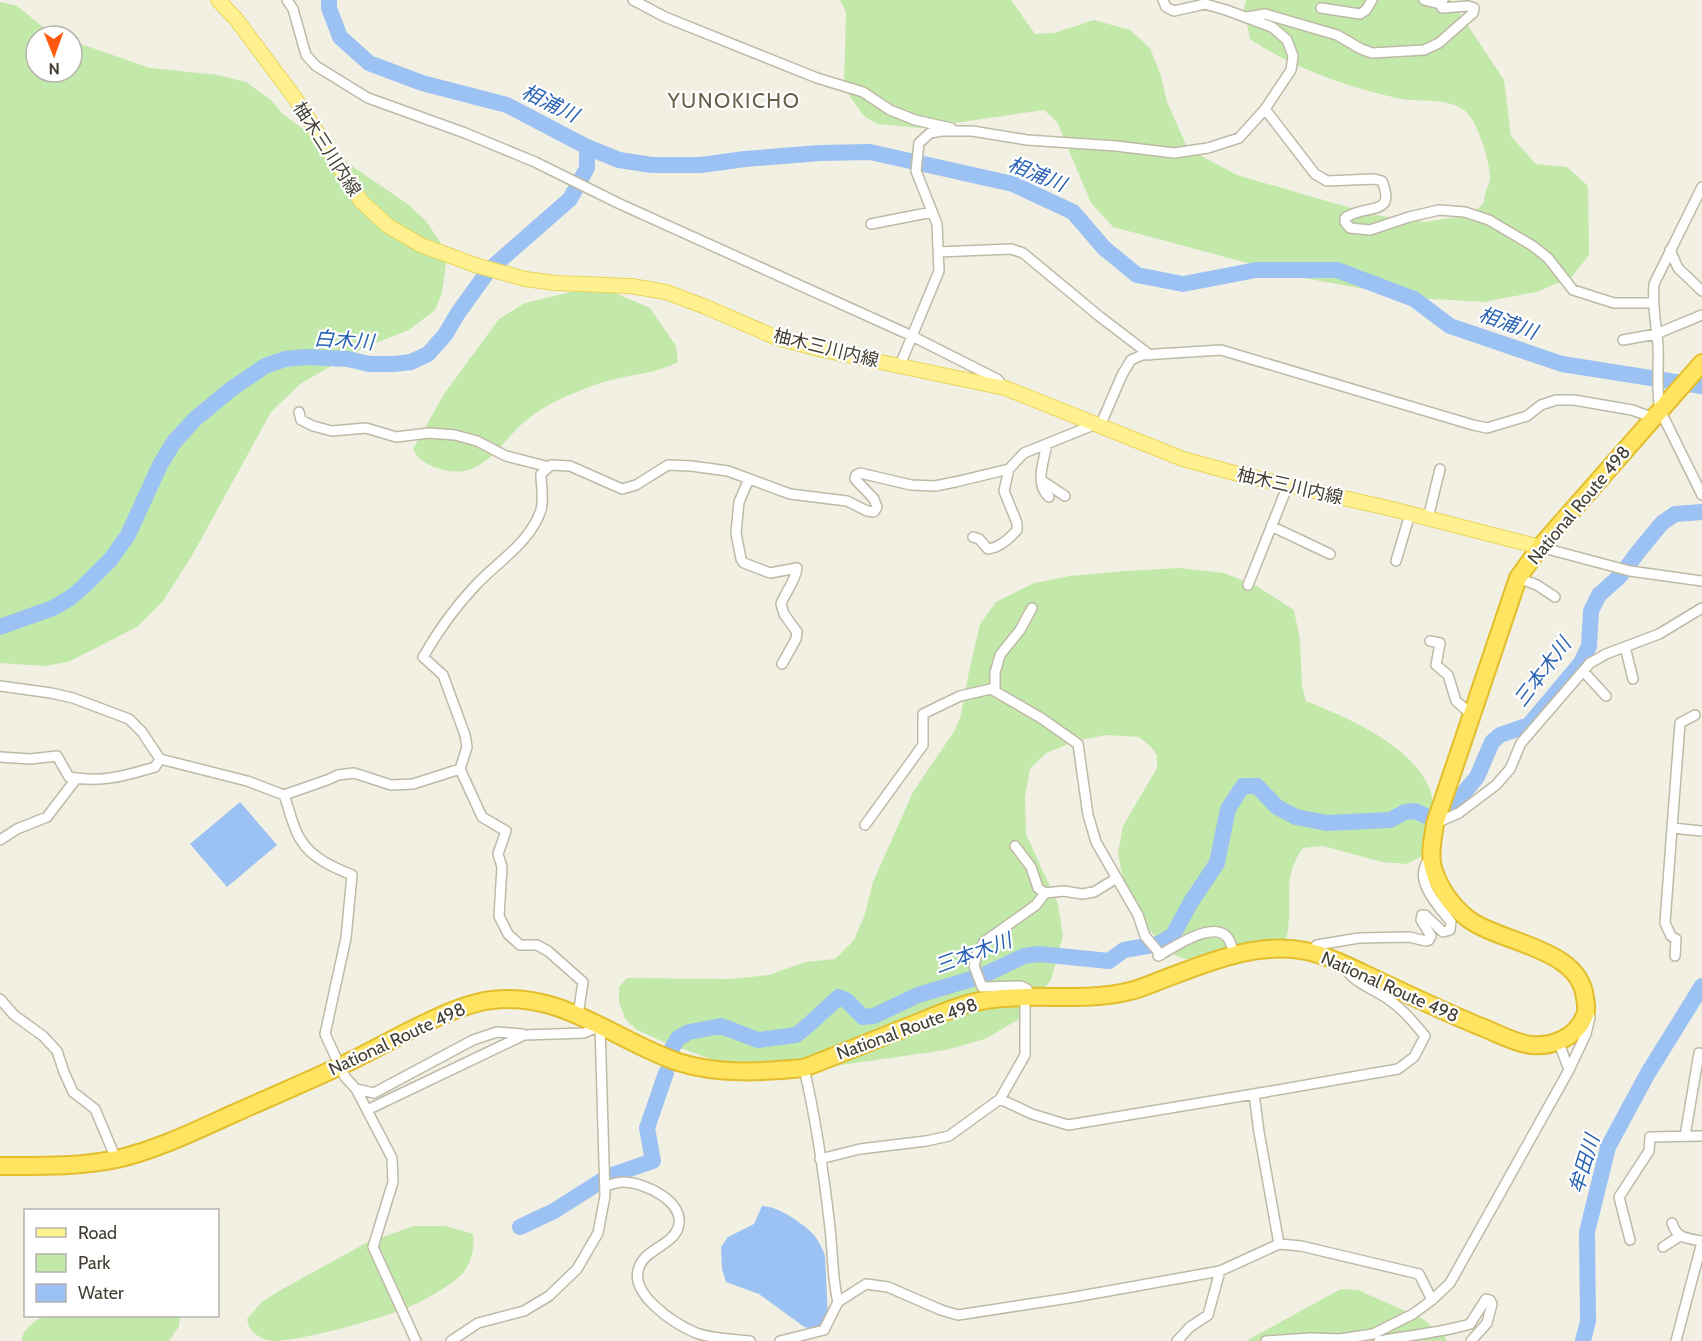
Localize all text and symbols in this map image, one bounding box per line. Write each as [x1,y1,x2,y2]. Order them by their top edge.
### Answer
north arrow [24,24,84,84]
text: N [48,59,60,78]
water label: 相浦川 [518,79,584,128]
district label: YUNOKICHO [667,88,800,113]
street label: 柚木三川内線 [288,98,366,200]
water label: 相浦川 [1005,152,1071,197]
water label: 相浦川 [1476,302,1542,345]
street label: 柚木三川内線 [771,324,881,372]
water label: 白木川 [313,326,377,354]
street label: National Route 498 [1523,441,1635,569]
street label: 柚木三川内線 [1235,463,1345,509]
water label: 三本木川 [1508,631,1577,711]
water label: 三本木川 [931,927,1017,978]
street label: National Route 498 [1318,947,1462,1027]
street label: National Route 498 [834,993,980,1065]
street label: National Route 498 [325,998,469,1080]
water label: 牟田川 [1564,1130,1605,1196]
legend [24,1209,219,1317]
text: Road [78,1222,117,1244]
text: Park [78,1252,111,1274]
text: Water [78,1282,124,1304]

